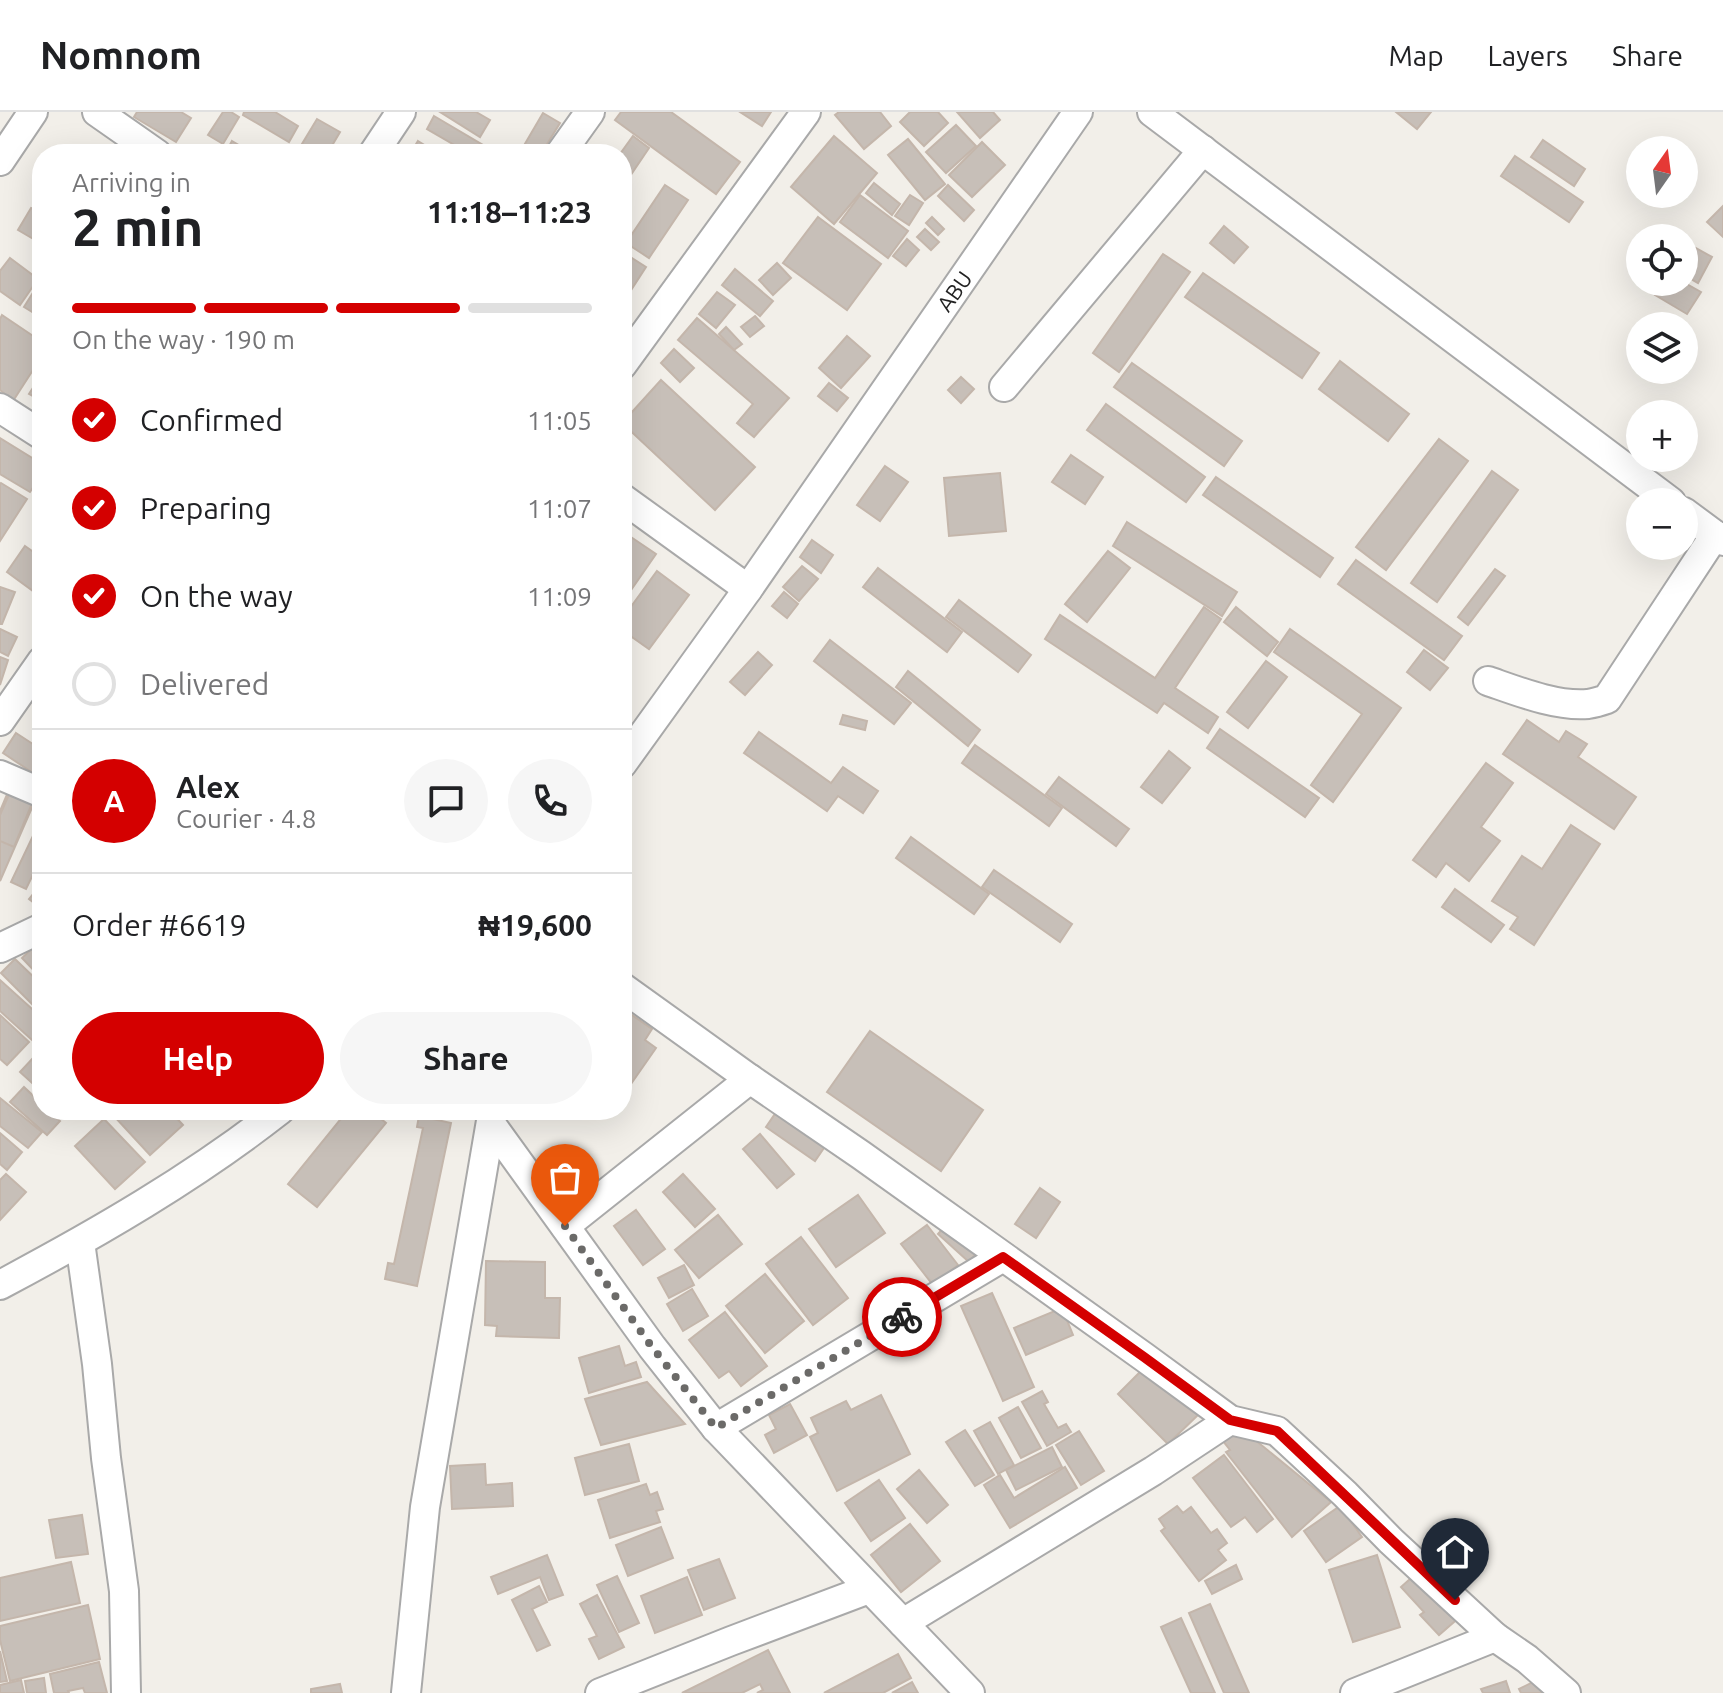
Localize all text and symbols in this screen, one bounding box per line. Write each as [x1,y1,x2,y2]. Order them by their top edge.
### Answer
text: Nomnom [40,34,202,76]
text: Map [1388,40,1444,71]
text: Layers [1488,40,1568,71]
text: Share [1612,40,1683,71]
north arrow [1626,136,1698,208]
map controls [1626,136,1698,560]
text: Arriving in [72,168,191,197]
text: 11:18–11:23 [427,195,592,229]
text: 2 min [72,198,203,256]
button: locate [1626,224,1698,296]
street label: ABU [931,266,977,316]
button: layers [1626,312,1698,384]
text: On the way · 190 m [72,325,295,354]
icon: check [72,398,116,442]
button: + [1626,400,1698,472]
text: Confirmed [140,403,283,437]
text: 11:05 [527,406,592,435]
icon: check [72,486,116,530]
button: − [1626,488,1698,560]
text: Preparing [140,491,272,525]
text: 11:07 [527,494,592,523]
icon: check [72,574,116,618]
text: On the way [140,579,293,613]
text: 11:09 [527,582,592,611]
text: Delivered [140,667,269,701]
button: chat [404,759,488,843]
button: phone [508,759,592,843]
text: Alex [176,770,240,804]
text: A [103,784,125,818]
text: Courier · 4.8 [176,804,316,833]
text: Order #6619 [72,908,246,942]
text: ₦19,600 [478,908,592,942]
button: Help [72,1012,324,1104]
button: Share [340,1012,592,1104]
pin [531,1144,599,1226]
icon: bag [543,1156,587,1200]
courier [862,1277,942,1357]
icon: bike [880,1295,924,1339]
pin [1421,1518,1489,1600]
icon: home [1433,1530,1477,1574]

